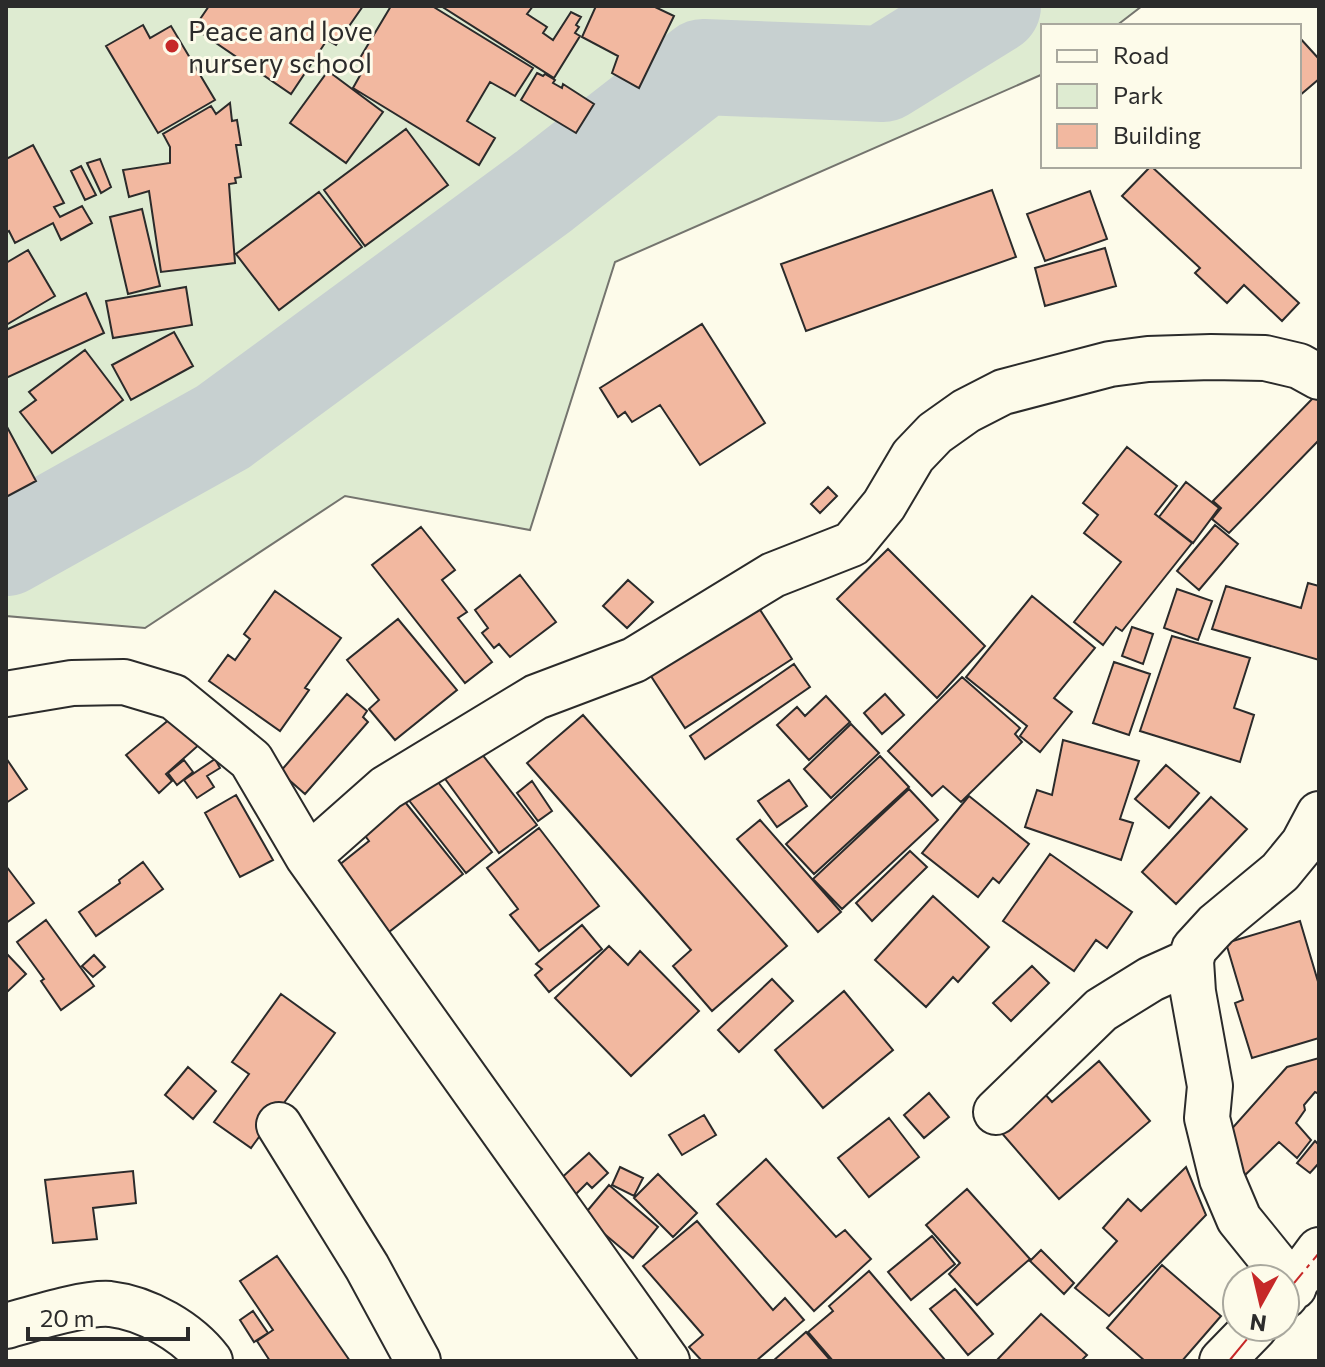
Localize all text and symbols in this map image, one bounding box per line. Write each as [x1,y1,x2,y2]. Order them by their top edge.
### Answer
place label: Peace and love nursery school [188,13,373,79]
legend [1041,24,1301,168]
marker: Peace and love nursery school [163,37,181,55]
text: Road [1113,40,1169,69]
text: Park [1113,80,1163,109]
text: Building [1113,120,1201,149]
north arrow [1221,1263,1301,1343]
scale bar [28,1291,188,1341]
text: 20 m [40,1303,94,1332]
text: N [1248,1309,1268,1338]

